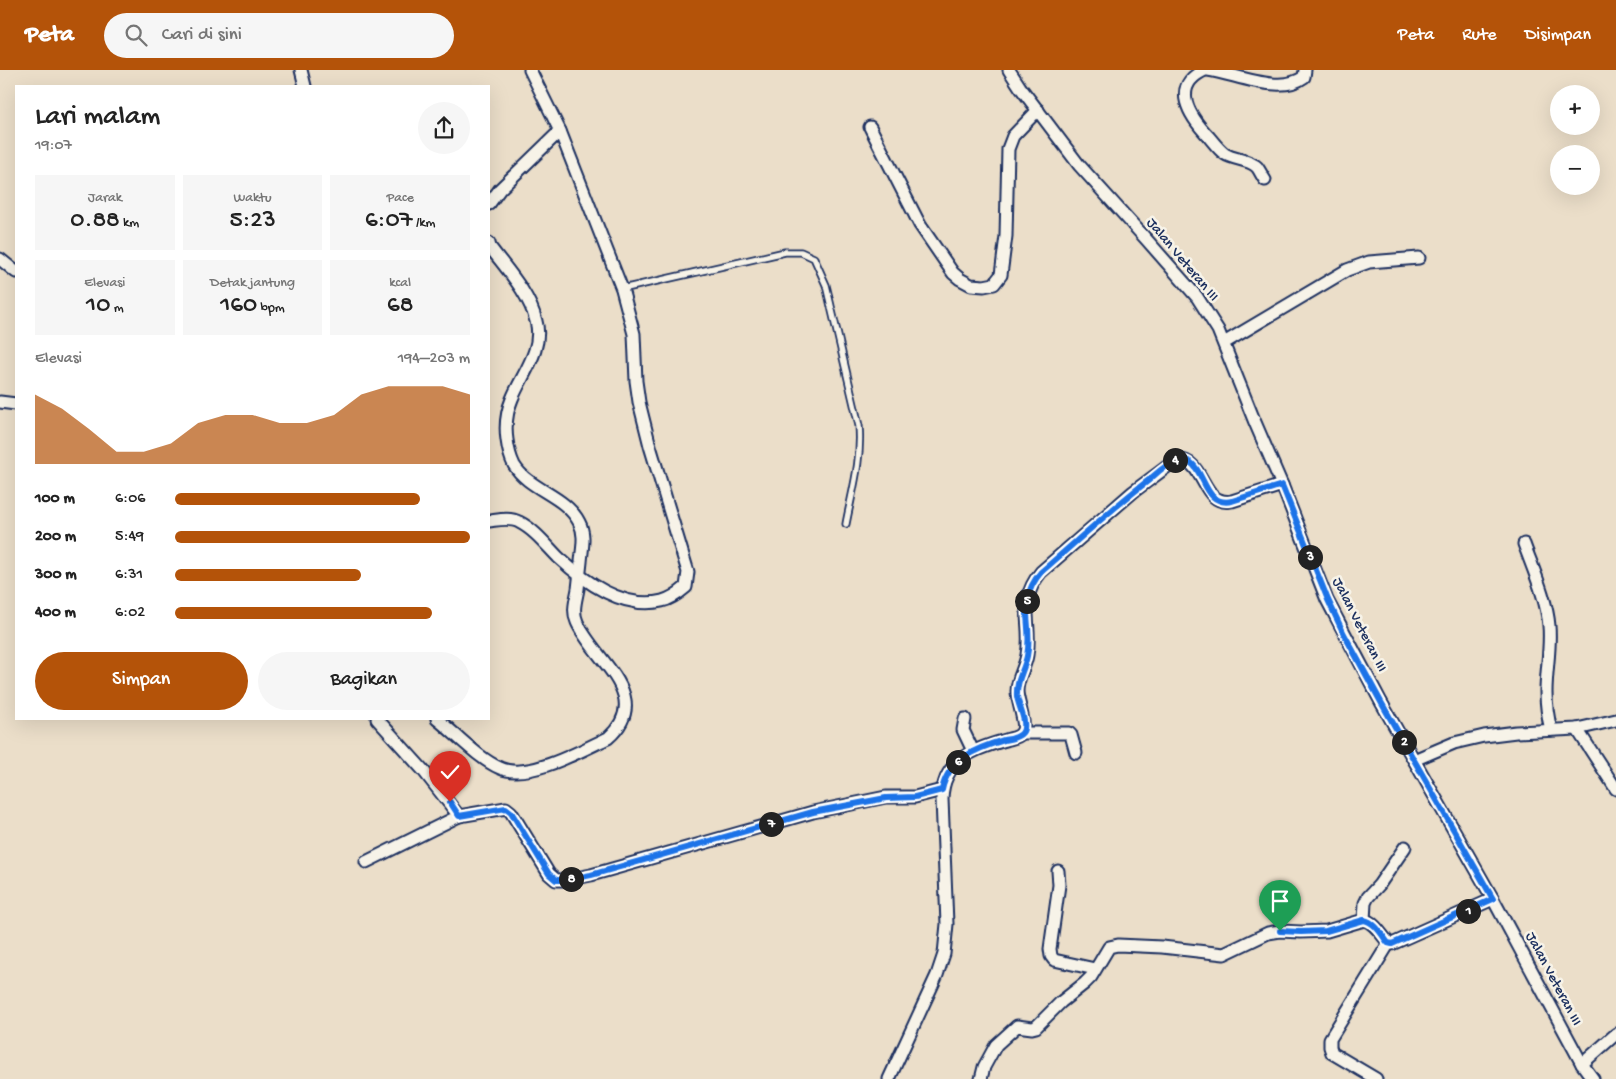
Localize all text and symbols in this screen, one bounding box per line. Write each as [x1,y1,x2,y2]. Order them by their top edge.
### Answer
search box [104,13,454,58]
text: Peta [25,21,74,50]
icon: search [122,21,150,49]
text: Cari di sini [162,24,242,47]
text: Peta [1398,25,1434,46]
text: Rute [1462,25,1497,46]
text: Disimpan [1525,25,1591,46]
map controls [1550,85,1600,195]
button: + [1550,85,1600,135]
text: Lari malam [35,101,160,134]
button: share [418,102,470,154]
text: 19:07 [35,137,72,156]
button: − [1550,145,1600,195]
text: Jarak [88,190,122,207]
text: Waktu [233,190,272,207]
text: Pace [386,190,414,207]
text: 0.88 [70,207,120,236]
text: 5:23 [229,207,276,236]
text: 6:07 [365,207,413,236]
text: km [120,215,139,232]
text: /km [413,215,435,232]
street label: Jalan Veteran III [1142,215,1222,305]
text: Elevasi [84,275,125,292]
text: Detak jantung [210,275,295,292]
text: kcal [389,275,411,292]
text: 10 [86,292,110,321]
text: 160 [220,292,257,321]
text: 68 [387,292,413,321]
text: m [110,300,124,317]
text: bpm [257,300,285,317]
text: Elevasi [35,350,82,369]
text: 194–203 m [398,350,470,369]
pin: 4 [1162,448,1188,472]
text: 4 [1172,452,1179,469]
text: 100 m [35,490,75,509]
text: 6:06 [115,490,145,509]
text: 200 m [35,528,76,547]
text: 5:49 [115,528,144,547]
pin: 3 [1298,544,1322,570]
text: 3 [1307,549,1314,566]
text: 300 m [35,566,77,585]
text: 6:31 [115,566,143,585]
street label: Jalan Veteran III [1327,575,1391,675]
pin: 5 [1014,588,1040,614]
text: 5 [1024,593,1031,610]
text: 400 m [35,604,76,623]
text: 6:02 [115,604,145,623]
button: Simpan [35,652,248,710]
button: Bagikan [258,652,470,710]
pin: 2 [1392,730,1416,754]
text: 2 [1401,734,1408,751]
pin: 6 [946,750,970,774]
pin [429,751,471,802]
text: 6 [955,754,962,771]
icon: check [436,758,464,786]
pin: 7 [758,812,784,836]
text: 7 [768,816,775,833]
pin: 8 [558,866,584,892]
text: 8 [568,871,575,888]
pin [1259,880,1301,931]
icon: arrive [1266,887,1294,915]
pin: 1 [1456,898,1480,924]
text: 1 [1466,903,1471,920]
street label: Jalan Veteran III [1521,929,1585,1029]

